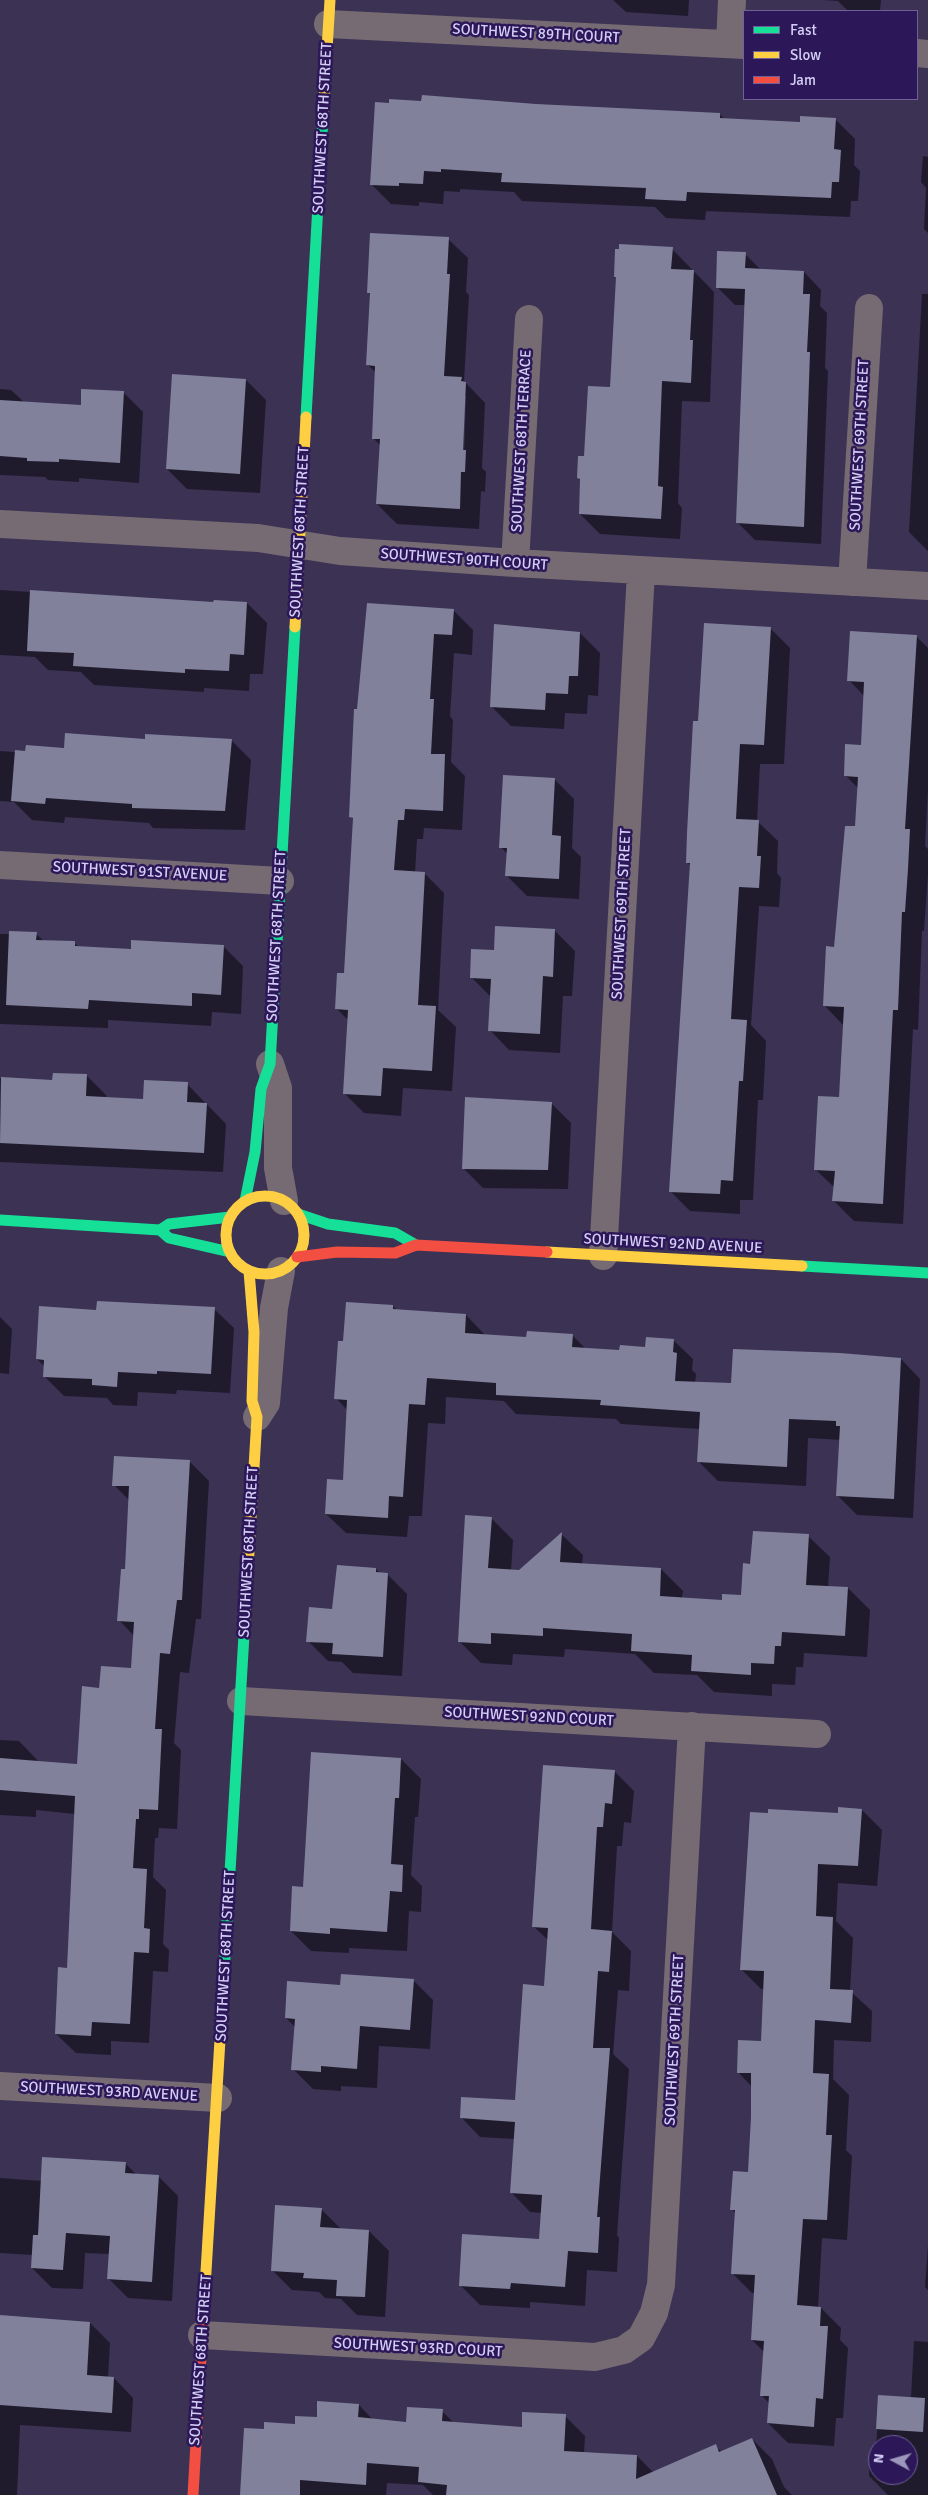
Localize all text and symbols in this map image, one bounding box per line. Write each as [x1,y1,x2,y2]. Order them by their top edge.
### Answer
legend [743,10,918,100]
street label: SOUTHWEST 89TH COURT [452,21,620,47]
text: Fast [790,21,817,39]
street label: SOUTHWEST 68TH STREET [310,42,336,214]
text: Slow [790,46,821,64]
text: Jam [790,71,816,89]
street label: SOUTHWEST 68TH TERRACE [508,349,536,533]
street label: SOUTHWEST 69TH STREET [847,359,873,531]
street label: SOUTHWEST 68TH STREET [287,446,313,618]
street label: SOUTHWEST 90TH COURT [380,545,548,575]
street label: SOUTHWEST 69TH STREET [609,828,635,1000]
street label: SOUTHWEST 68TH STREET [264,850,290,1022]
street label: SOUTHWEST 91ST AVENUE [52,858,228,886]
street label: SOUTHWEST 92ND AVENUE [583,1230,763,1258]
street label: SOUTHWEST 68TH STREET [236,1466,262,1638]
street label: SOUTHWEST 92ND COURT [444,1704,614,1730]
street label: SOUTHWEST 68TH STREET [213,1870,239,2042]
street label: SOUTHWEST 69TH STREET [662,1954,688,2126]
street label: SOUTHWEST 93RD AVENUE [20,2078,198,2106]
street label: SOUTHWEST 68TH STREET [186,2274,216,2446]
street label: SOUTHWEST 93RD COURT [333,2335,503,2361]
north arrow [868,2435,918,2485]
text: N [870,2453,888,2464]

